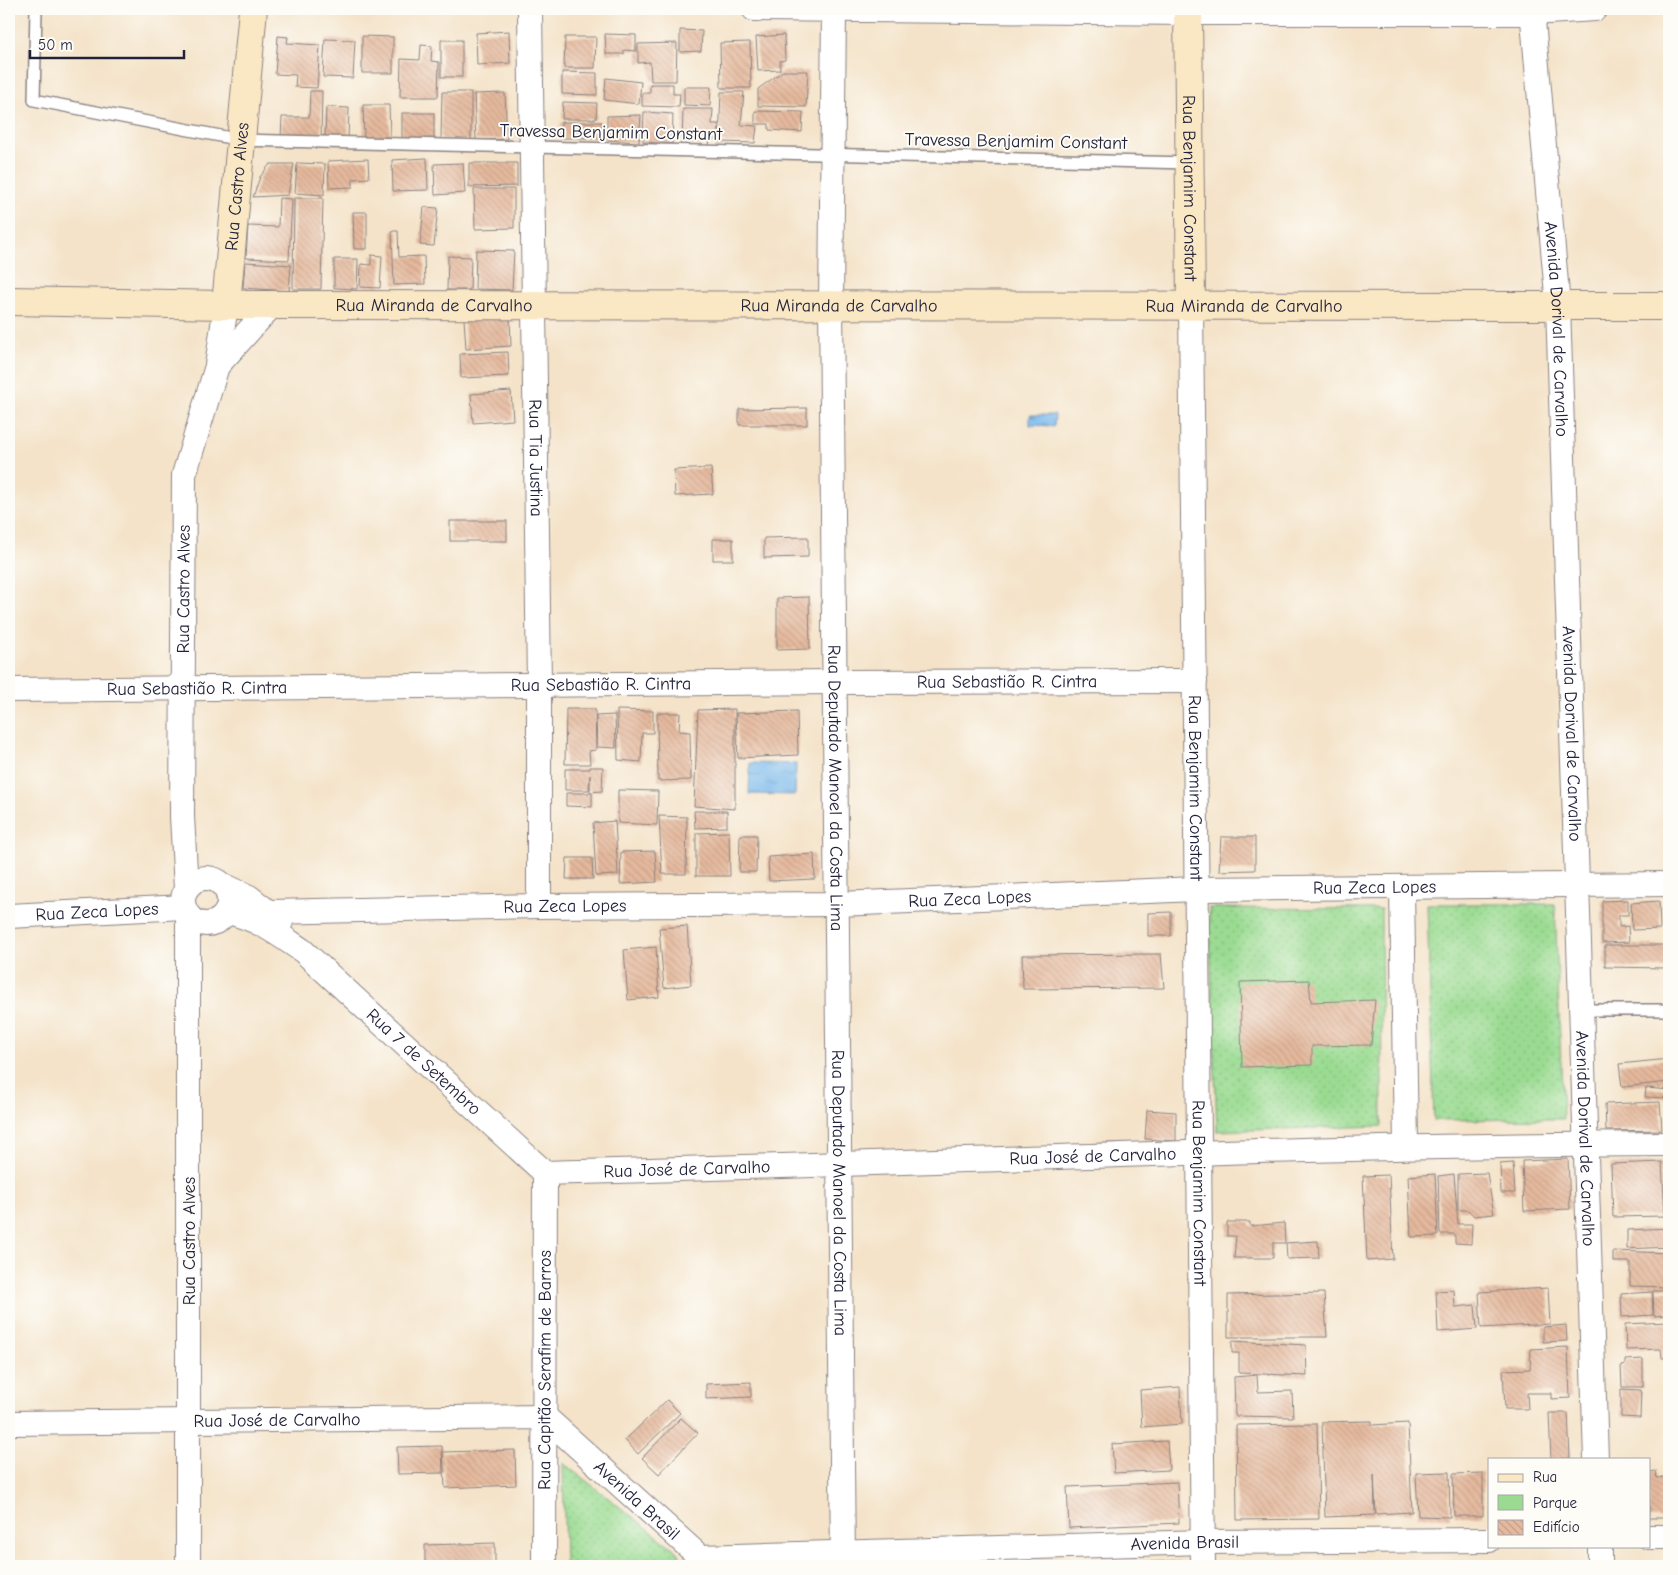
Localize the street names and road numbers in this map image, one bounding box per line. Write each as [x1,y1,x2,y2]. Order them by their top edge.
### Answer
street label: Rua Benjamim Constant [1178,95,1201,282]
street label: Travessa Benjamim Constant [500,120,723,145]
street label: Rua Castro Alves [221,121,254,252]
street label: Travessa Benjamim Constant [905,129,1128,154]
street label: Avenida Dorival de Carvalho [1540,220,1572,437]
street label: Rua Miranda de Carvalho [335,295,533,316]
street label: Rua Miranda de Carvalho [740,295,938,316]
street label: Rua Miranda de Carvalho [1145,296,1343,317]
street label: Rua Tia Justina [524,399,547,517]
street label: Rua Castro Alves [173,525,195,654]
street label: Avenida Dorival de Carvalho [1558,625,1586,842]
street label: Rua Deputado Manoel da Costa Lima [823,645,847,931]
street label: Rua Sebastião R. Cintra [917,671,1097,693]
street label: Rua Sebastião R. Cintra [511,673,691,696]
street label: Rua Sebastião R. Cintra [107,677,287,700]
street label: Rua Benjamim Constant [1184,695,1206,882]
street label: Rua Zeca Lopes [1313,876,1436,899]
street label: Rua Zeca Lopes [908,886,1032,912]
street label: Rua Zeca Lopes [503,895,627,918]
street label: Rua Zeca Lopes [35,898,159,926]
street label: Rua 7 de Setembro [362,1004,485,1120]
street label: Avenida Dorival de Carvalho [1571,1030,1599,1247]
street label: Rua Deputado Manoel da Costa Lima [827,1050,851,1336]
street label: Rua Benjamim Constant [1188,1100,1210,1287]
street label: Rua José de Carvalho [1009,1143,1177,1170]
street label: Rua José de Carvalho [603,1156,771,1182]
street label: Rua Castro Alves [179,1177,200,1305]
street label: Rua Capitão Serafim de Barros [534,1250,556,1490]
street label: Rua José de Carvalho [193,1409,361,1432]
street label: Avenida Brasil [589,1456,684,1545]
street label: Avenida Brasil [1130,1532,1239,1555]

